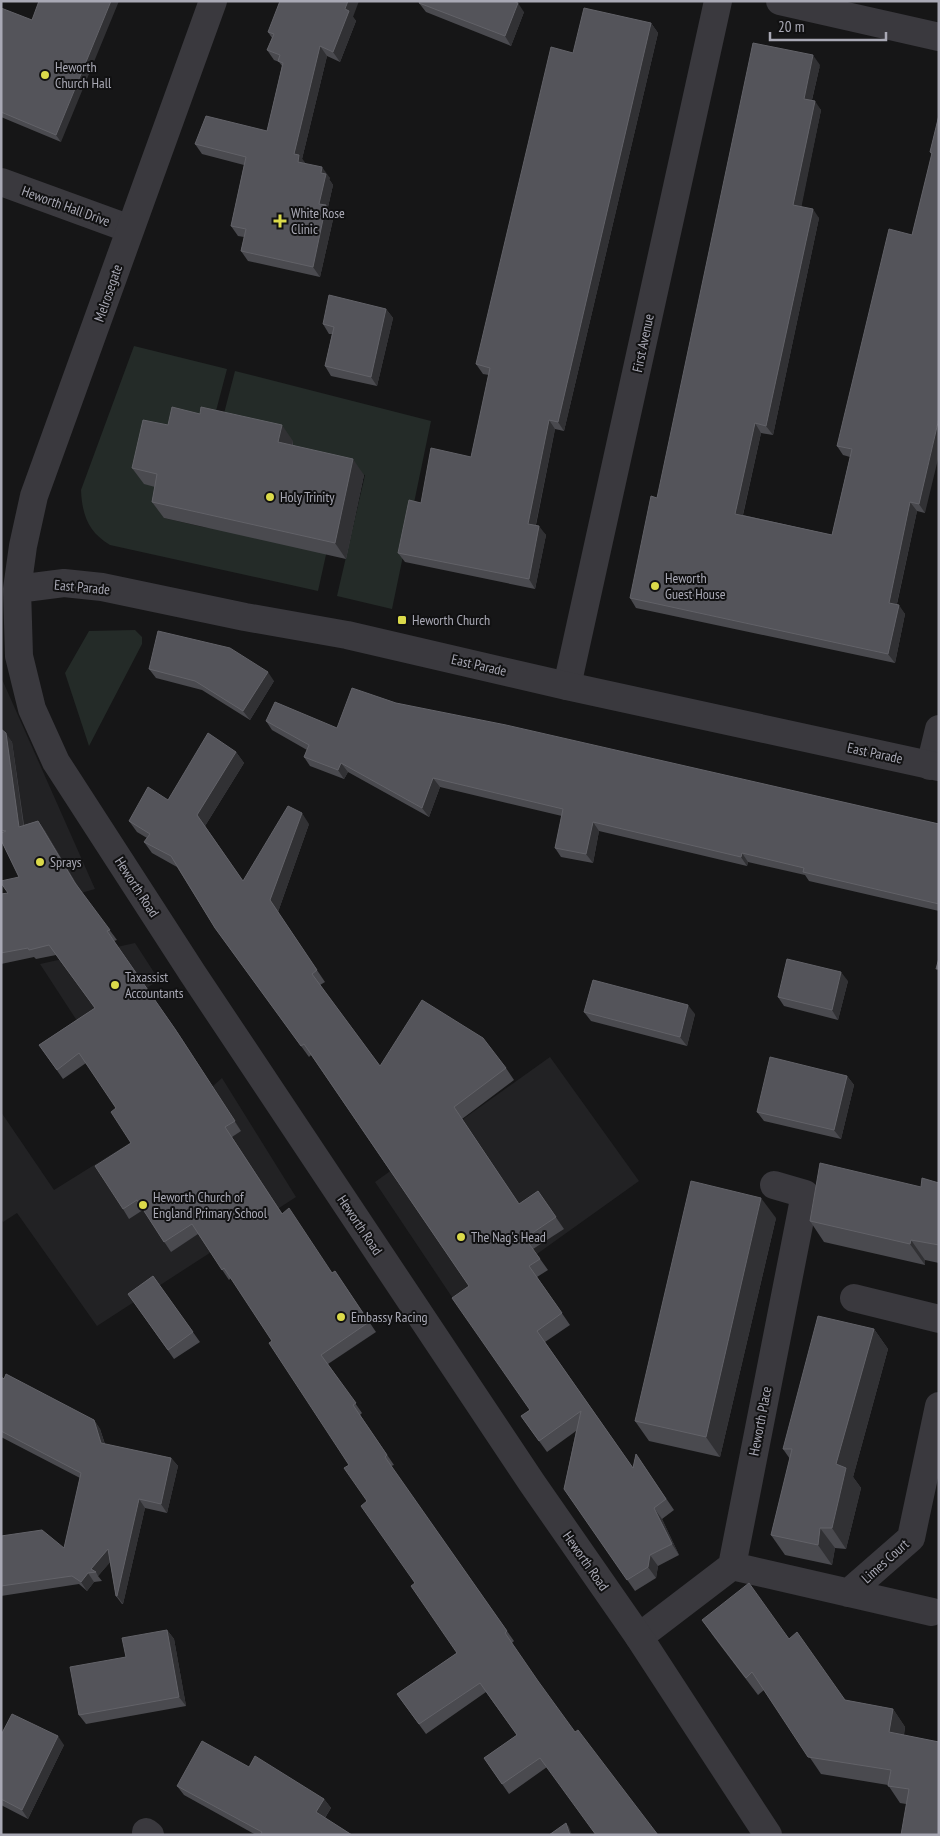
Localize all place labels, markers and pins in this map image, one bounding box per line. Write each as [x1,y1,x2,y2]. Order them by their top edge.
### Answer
place label: Heworth Church Hall [55,58,112,92]
marker: Heworth Church Hall [39,69,51,81]
place label: White Rose Clinic [291,204,345,238]
marker: White Rose Clinic [273,214,287,228]
place label: Holy Trinity [280,488,335,506]
marker: Holy Trinity [264,491,276,503]
place label: Heworth Guest House [665,569,726,603]
marker: Heworth Guest House [649,580,661,592]
place label: Heworth Church [412,611,490,629]
marker: Heworth Church [396,614,408,626]
place label: Sprays [50,853,82,871]
marker: Sprays [34,856,46,868]
place label: Taxassist Accountants [125,968,184,1002]
marker: Taxassist Accountants [109,979,121,991]
place label: Heworth Church of England Primary School [153,1188,268,1222]
marker: Heworth Church of England Primary School [137,1199,149,1211]
place label: The Nag's Head [471,1228,546,1246]
marker: The Nag's Head [455,1231,467,1243]
place label: Embassy Racing [351,1308,428,1326]
marker: Embassy Racing [335,1311,347,1323]

